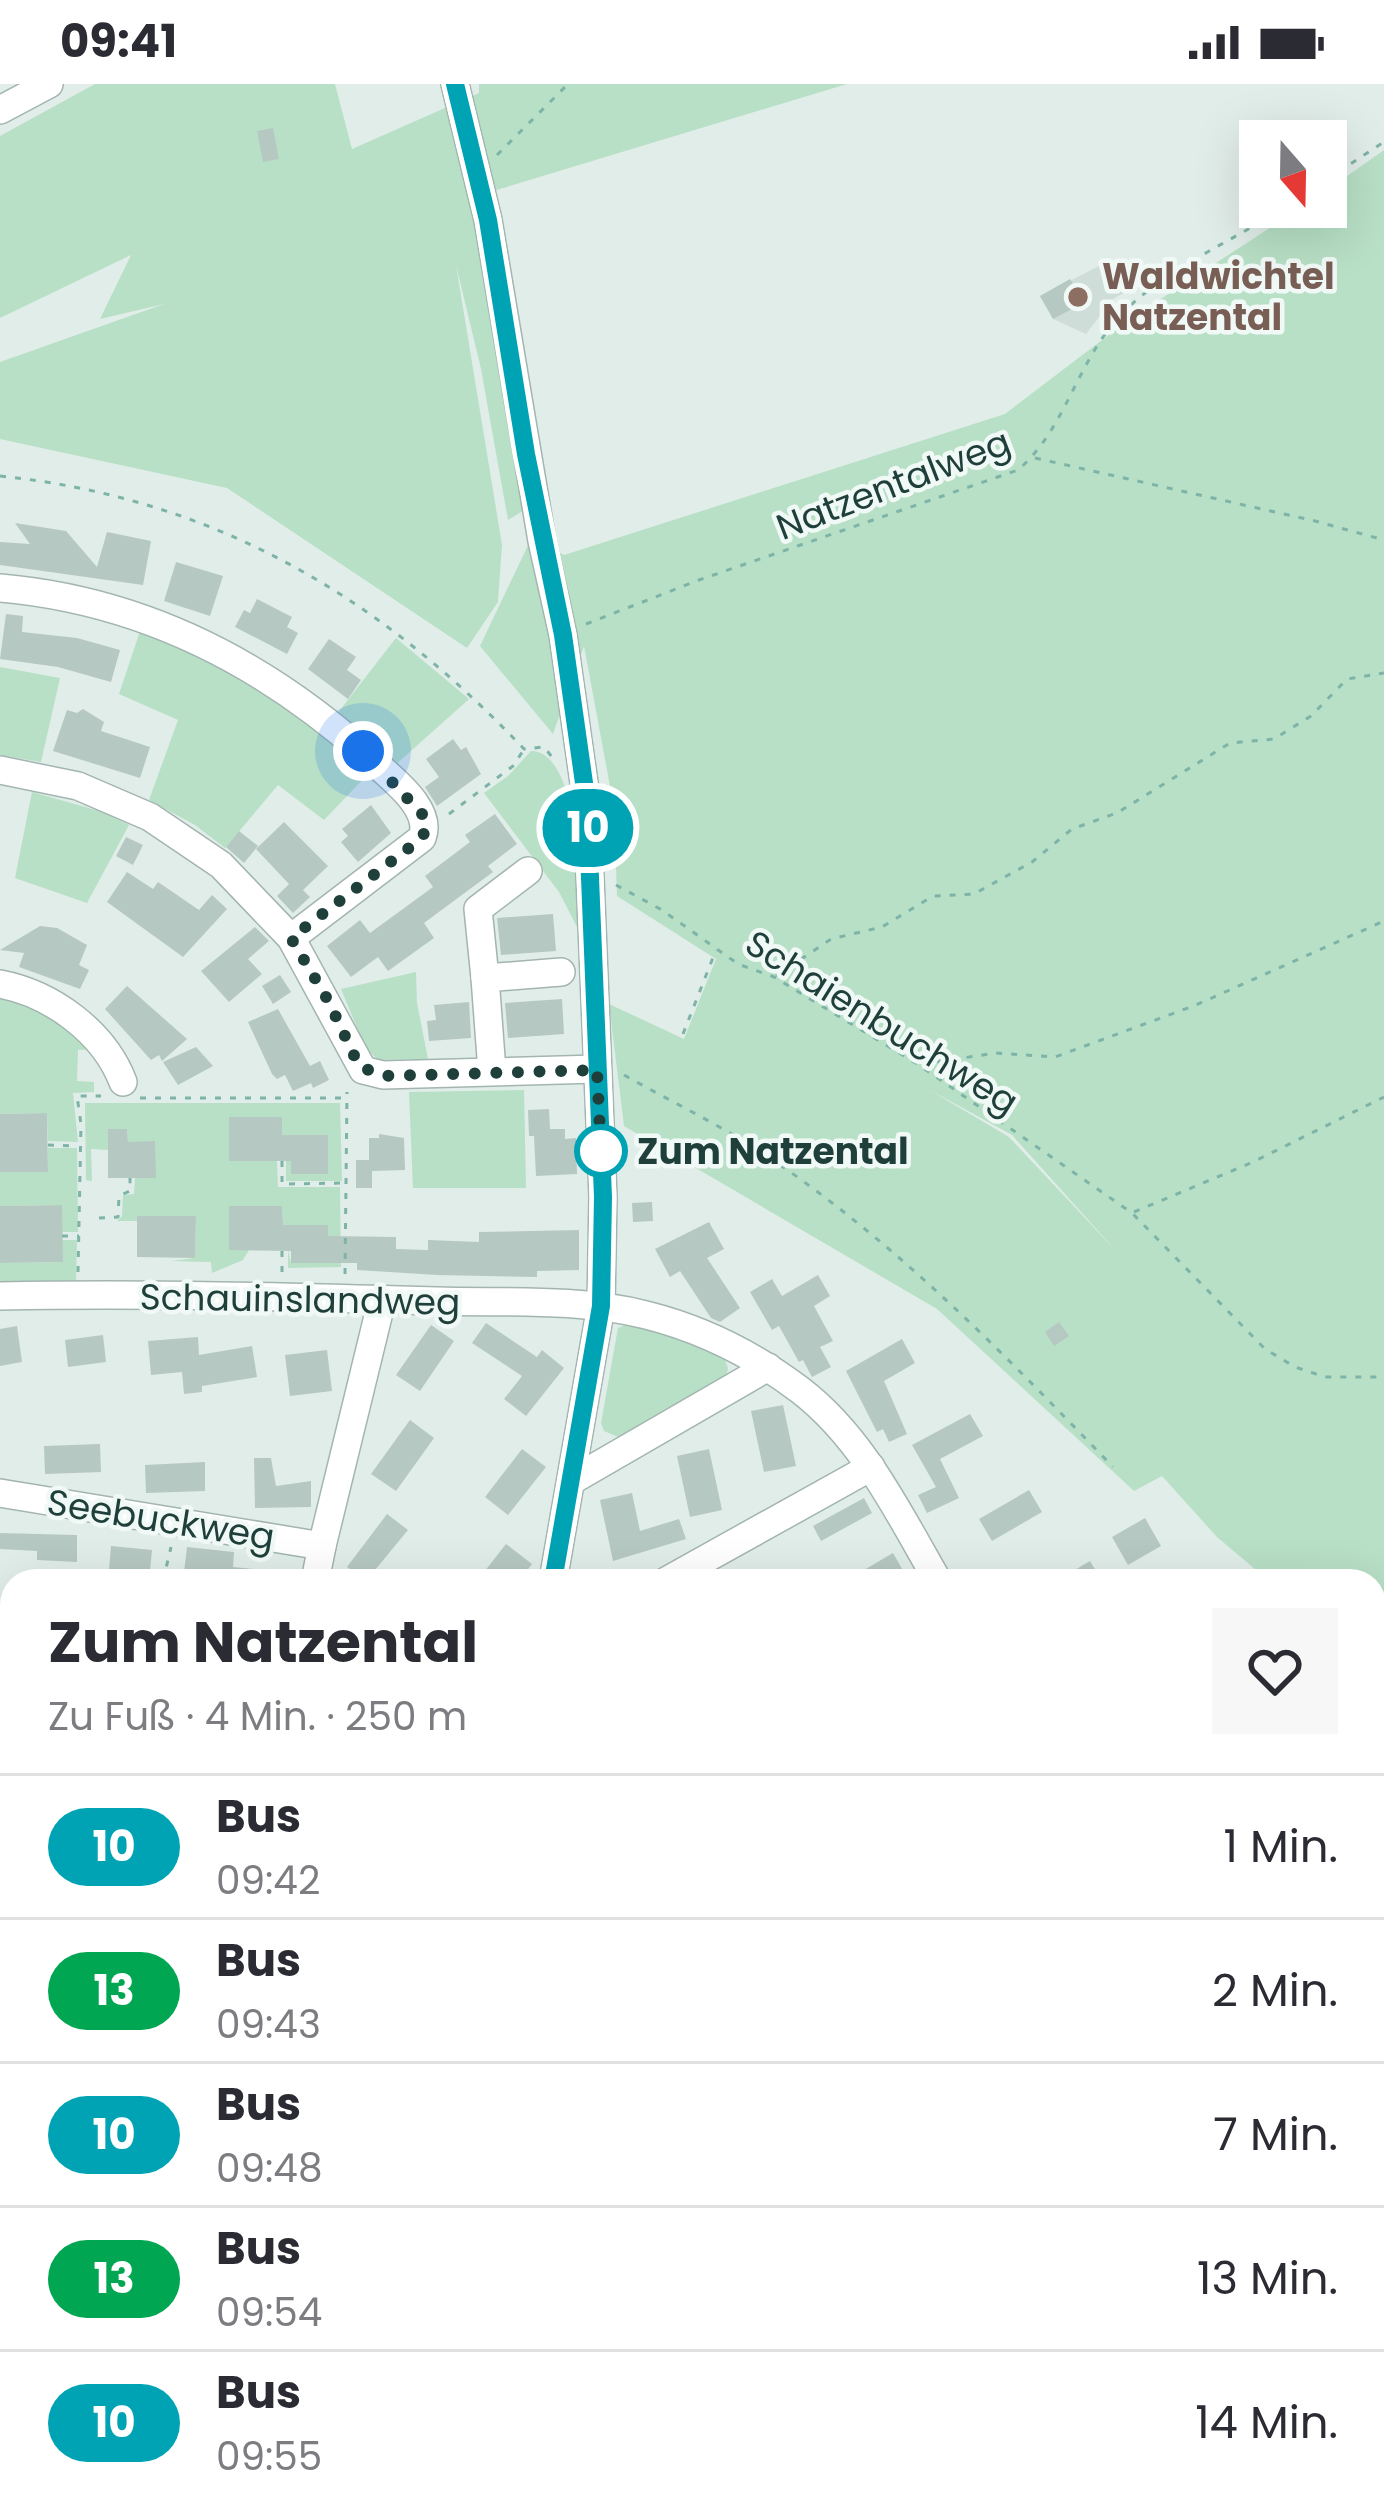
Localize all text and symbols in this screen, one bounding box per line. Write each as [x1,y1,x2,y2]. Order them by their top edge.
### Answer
text: 09:41 [60,10,177,73]
north arrow [1239,120,1347,228]
map controls [1239,120,1347,228]
place label: Waldwichtel Natzental [1102,251,1335,343]
marker: Waldwichtel Natzental [1065,284,1091,310]
street label: Natzentalweg [769,416,1018,553]
your location [333,721,393,781]
line badge: 10 [534,789,642,867]
text: 10 [566,798,610,857]
street label: Schaienbuchweg [735,918,1028,1127]
marker: Zum Natzental [576,1126,626,1176]
place label: Zum Natzental [637,1126,909,1177]
street label: Schauinslandweg [139,1271,461,1328]
street label: Seebuckweg [43,1476,278,1563]
text: Zum Natzental [48,1602,478,1682]
button: heart [1212,1608,1338,1734]
text: Zu Fuß · 4 Min. · 250 m [48,1689,467,1744]
text: Bus [216,1785,301,1848]
text: 1 Min. [1224,1815,1338,1878]
text: 10 [92,1817,136,1876]
text: 09:42 [216,1853,320,1908]
text: Bus [216,1929,301,1992]
text: 2 Min. [1212,1959,1338,2022]
text: 13 [93,1961,135,2020]
text: 09:43 [216,1997,321,2052]
text: Bus [216,2073,301,2136]
text: 7 Min. [1213,2103,1338,2166]
text: 10 [92,2105,136,2164]
text: 09:48 [216,2141,323,2196]
text: Bus [216,2217,301,2280]
text: 13 Min. [1197,2247,1338,2310]
text: 13 [93,2249,135,2308]
text: 09:54 [216,2285,322,2340]
text: Bus [216,2361,301,2424]
text: 14 Min. [1195,2391,1338,2454]
text: 10 [92,2393,136,2452]
text: 09:55 [216,2429,322,2484]

